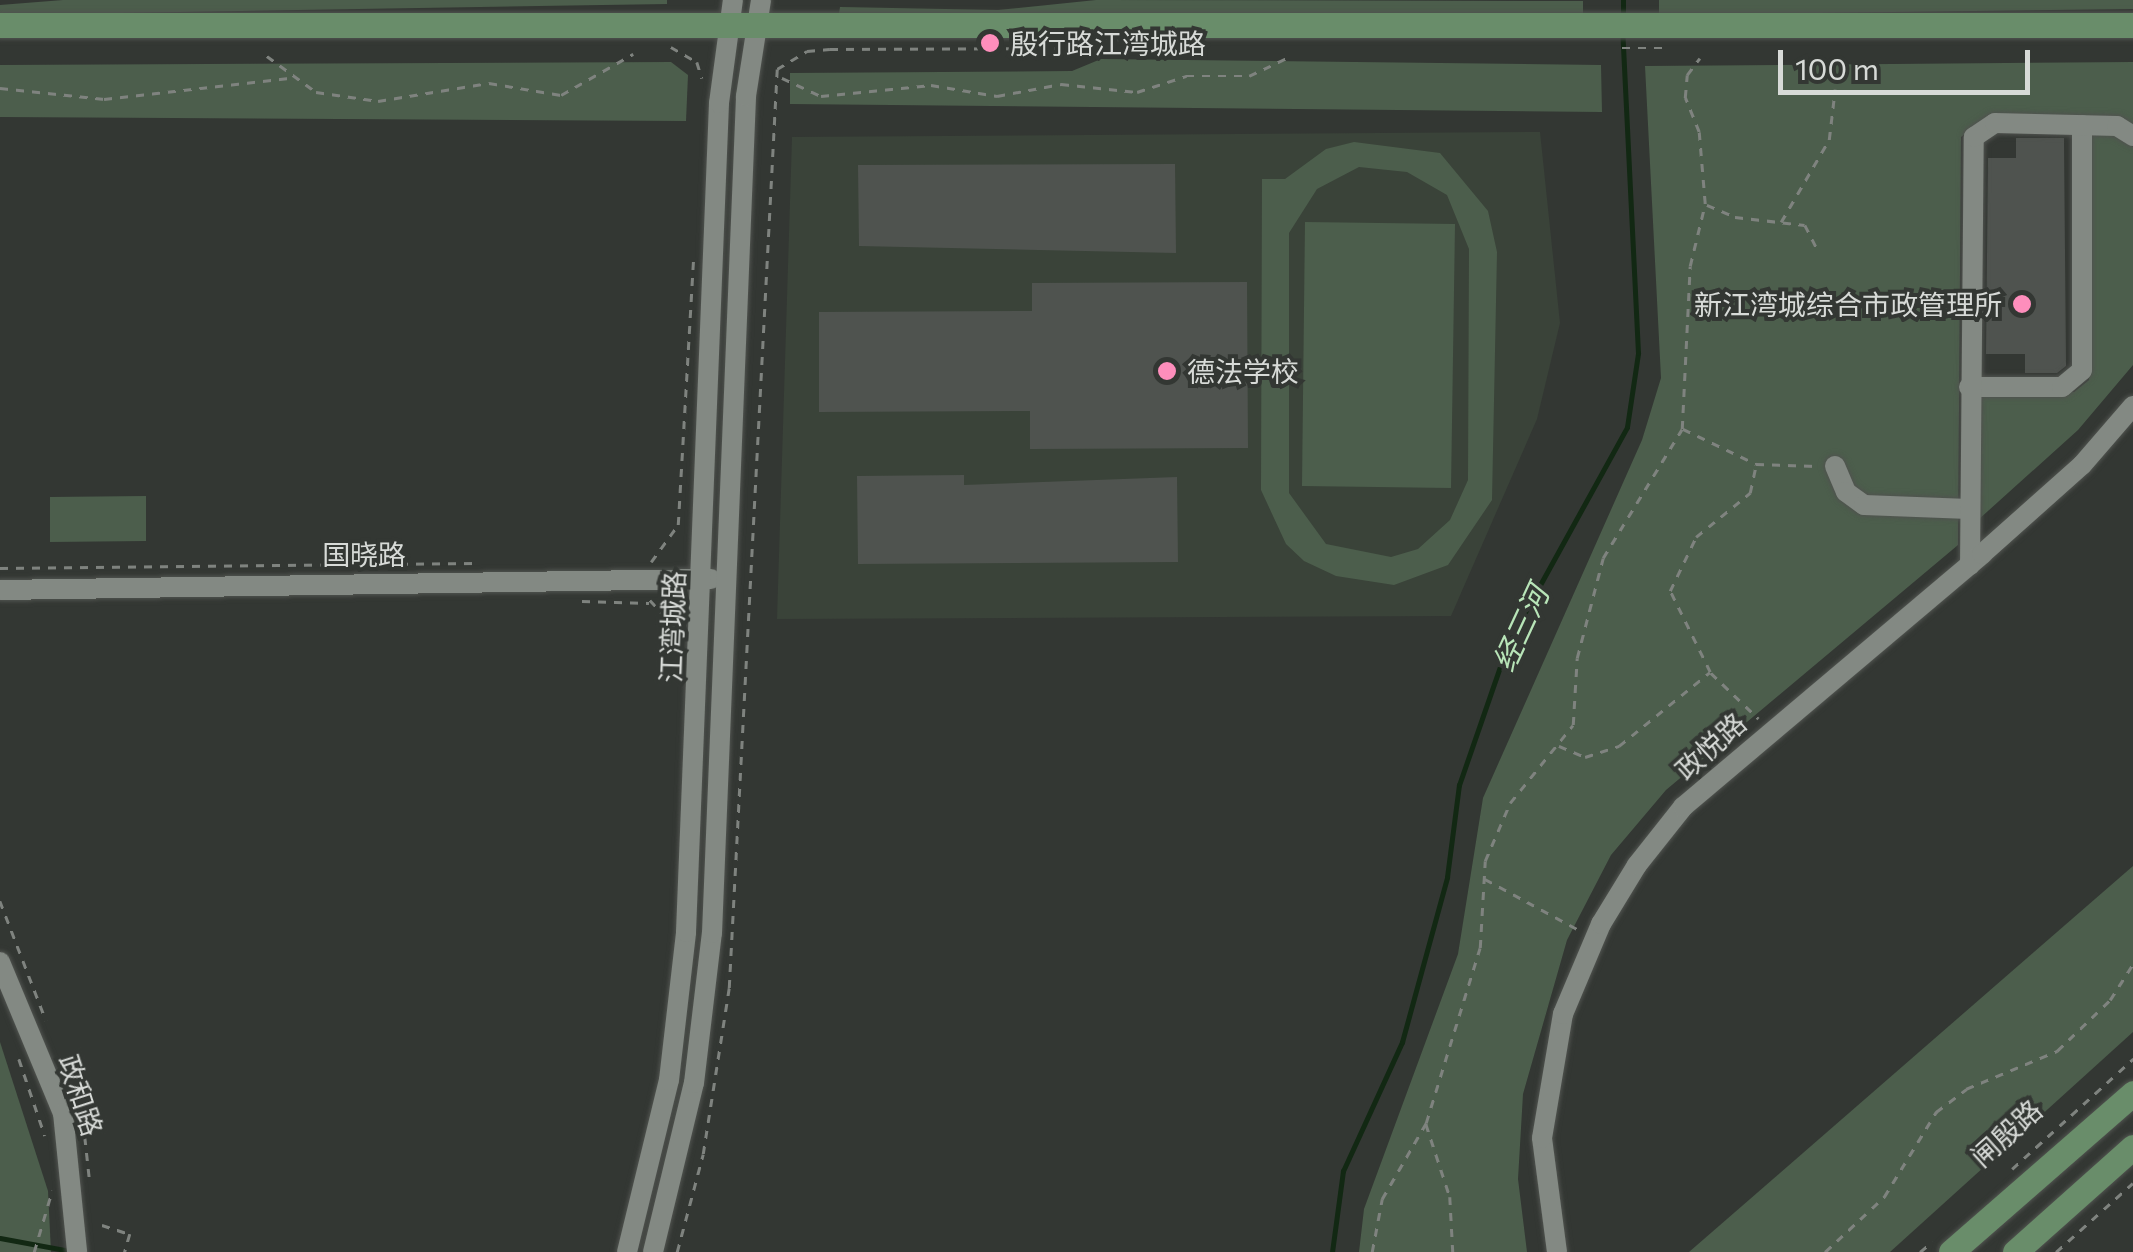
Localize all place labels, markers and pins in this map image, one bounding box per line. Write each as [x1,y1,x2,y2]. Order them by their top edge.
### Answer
place label: 殷行路江湾城路 [1010,26,1206,60]
marker: 殷行路江湾城路 [979,32,1001,54]
place label: 新江湾城综合市政管理所 [1694,287,2002,321]
marker: 新江湾城综合市政管理所 [2011,293,2033,315]
place label: 德法学校 [1187,354,1299,388]
marker: 德法学校 [1156,360,1178,382]

